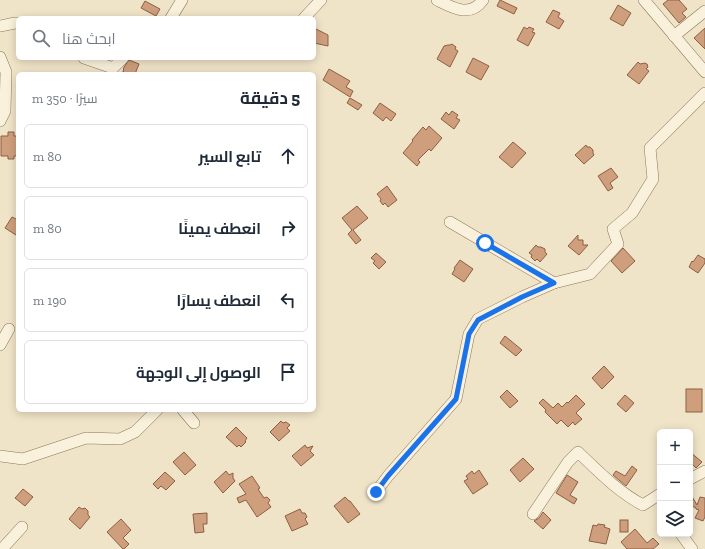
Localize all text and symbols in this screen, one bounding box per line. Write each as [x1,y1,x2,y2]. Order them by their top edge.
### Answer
search box [16,16,316,60]
icon: search [30,27,52,49]
text: ابحث هنا [62,30,116,48]
text: 5 دقيقة [240,88,300,108]
text: سيرًا · 350 m [32,91,97,106]
icon: ahead [277,145,299,167]
text: تابع السير [199,148,261,166]
text: 80 m [33,149,62,164]
icon: right [277,217,299,239]
text: انعطف يمينًا [178,220,261,238]
text: 80 m [33,221,62,236]
route start [476,234,494,252]
icon: left [277,289,299,311]
text: انعطف يسارًا [176,292,261,310]
text: 190 m [33,293,67,308]
icon: arrive [277,361,299,383]
text: الوصول إلى الوجهة [136,364,261,382]
map controls [657,429,693,537]
button: + [657,429,693,465]
button: − [657,465,693,501]
route end [367,483,385,501]
button: layers [657,501,693,537]

